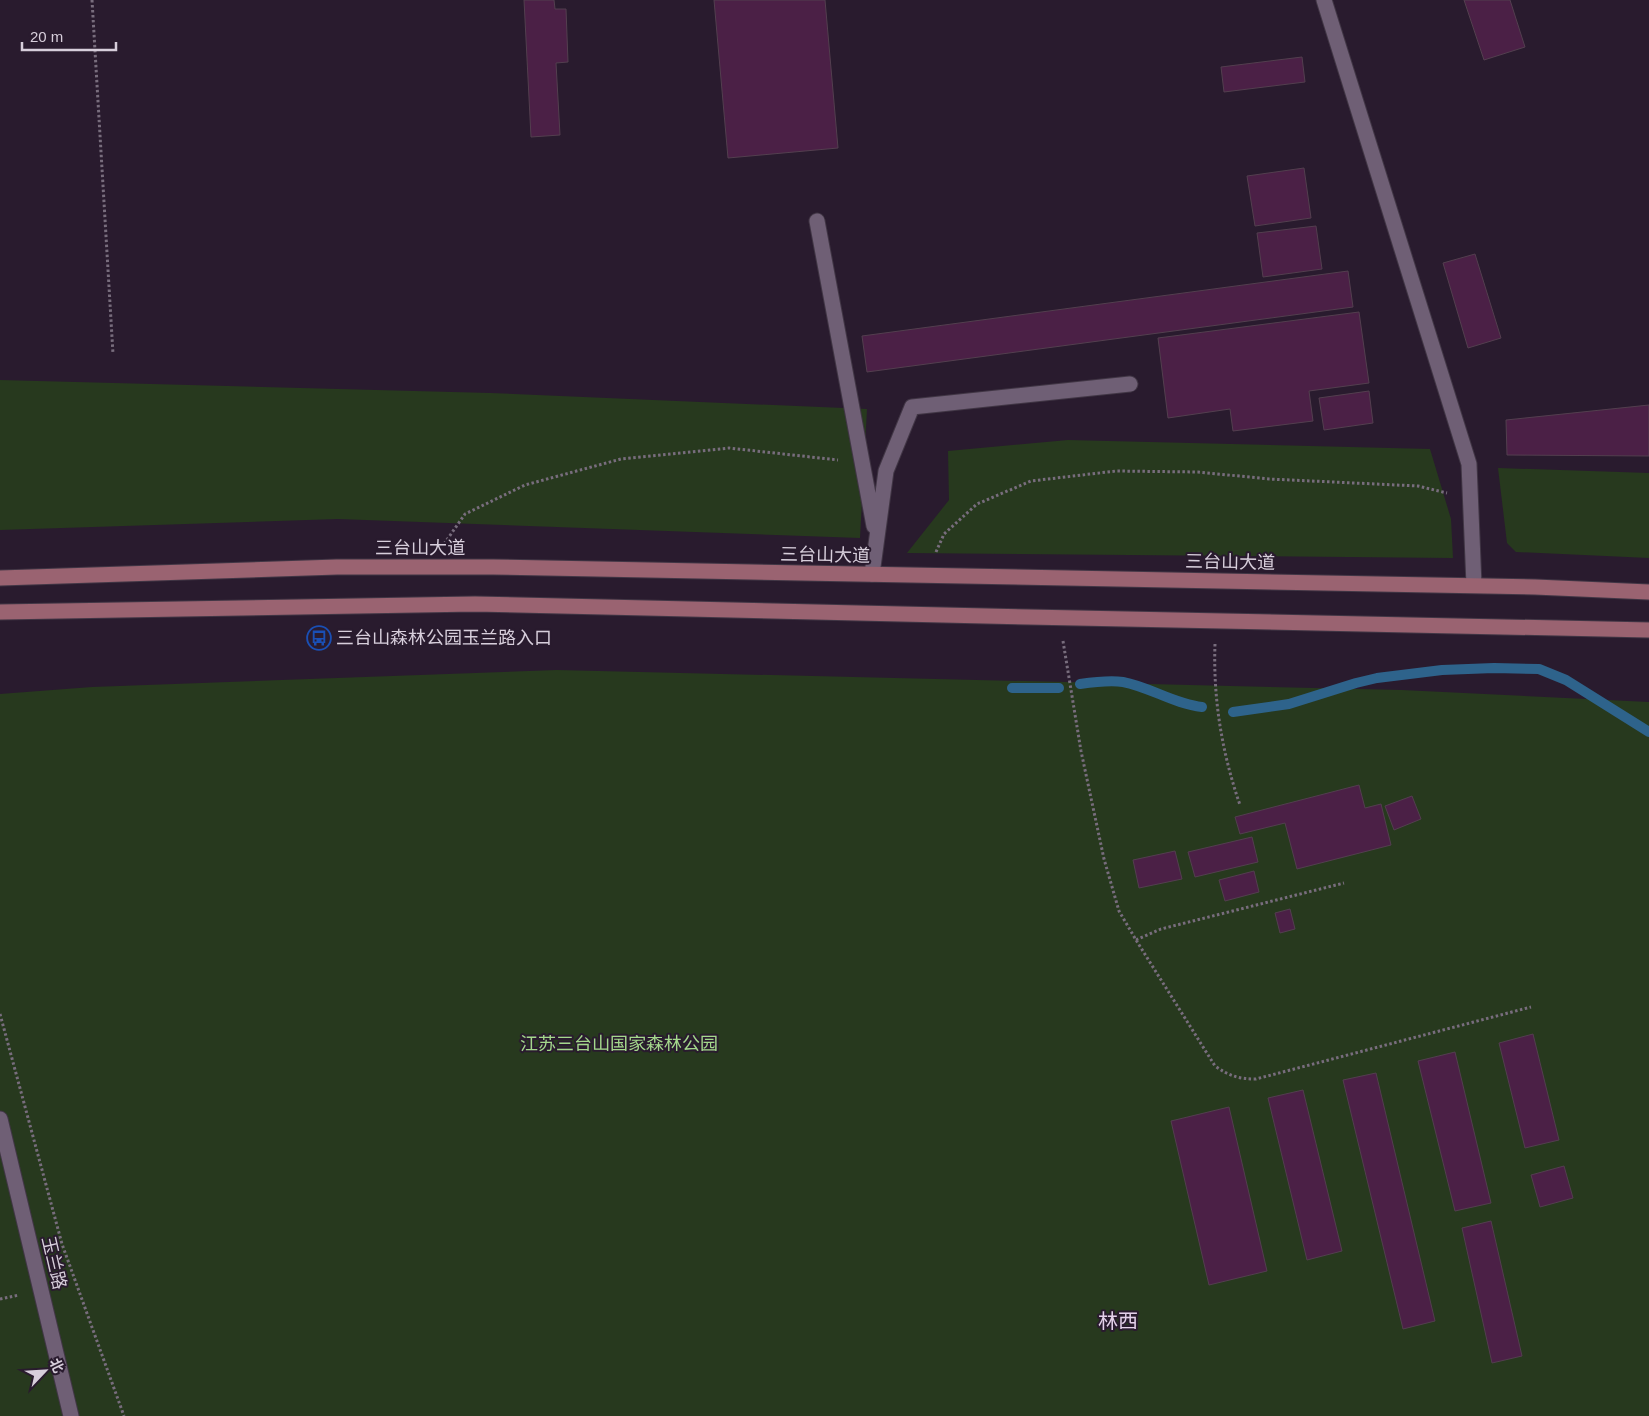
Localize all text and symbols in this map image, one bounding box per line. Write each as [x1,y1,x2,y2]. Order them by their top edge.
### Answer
scale bar [22,20,116,52]
text: 20 m [30,28,63,45]
street label: 三台山大道 [375,538,465,558]
street label: 三台山大道 [780,544,870,566]
street label: 三台山大道 [1185,551,1275,573]
bus stop icon: 三台山森林公园玉兰路入口 [306,625,332,651]
place label: 三台山森林公园玉兰路入口 [336,628,552,648]
park label: 江苏三台山国家森林公园 [520,1034,718,1054]
street label: 玉兰路 [38,1234,70,1292]
district label: 林西 [1098,1310,1138,1332]
north arrow [20,1346,70,1396]
text: 北 [47,1356,67,1375]

